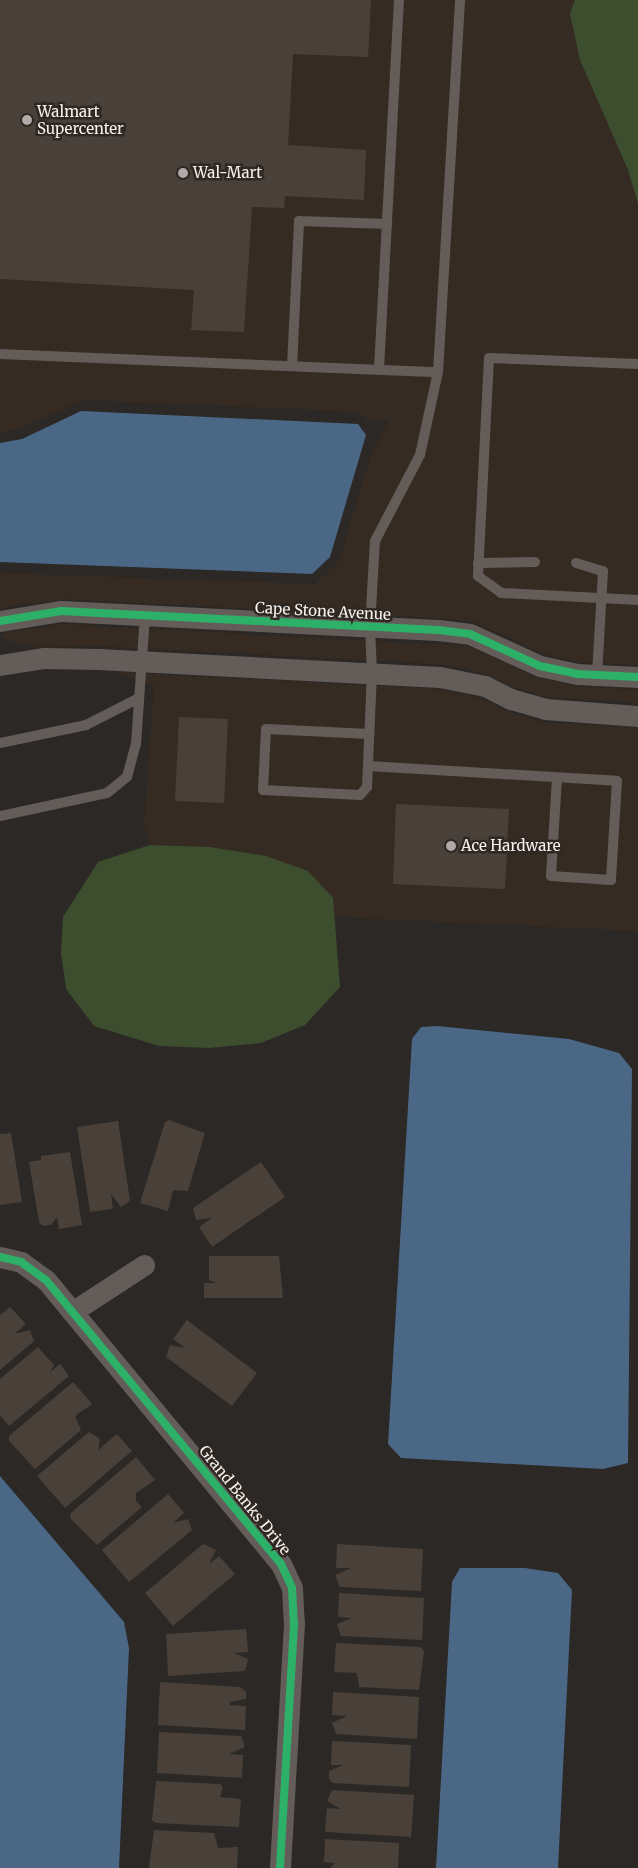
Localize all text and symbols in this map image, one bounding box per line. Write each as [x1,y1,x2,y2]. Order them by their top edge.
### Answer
place label: Walmart Supercenter [37,102,124,137]
marker: Walmart Supercenter [21,114,33,126]
place label: Wal-Mart [193,164,262,182]
marker: Wal-Mart [177,167,189,179]
street label: Cape Stone Avenue [255,598,391,624]
place label: Ace Hardware [461,837,560,855]
marker: Ace Hardware [445,840,457,852]
street label: Grand Banks Drive [195,1442,295,1558]

